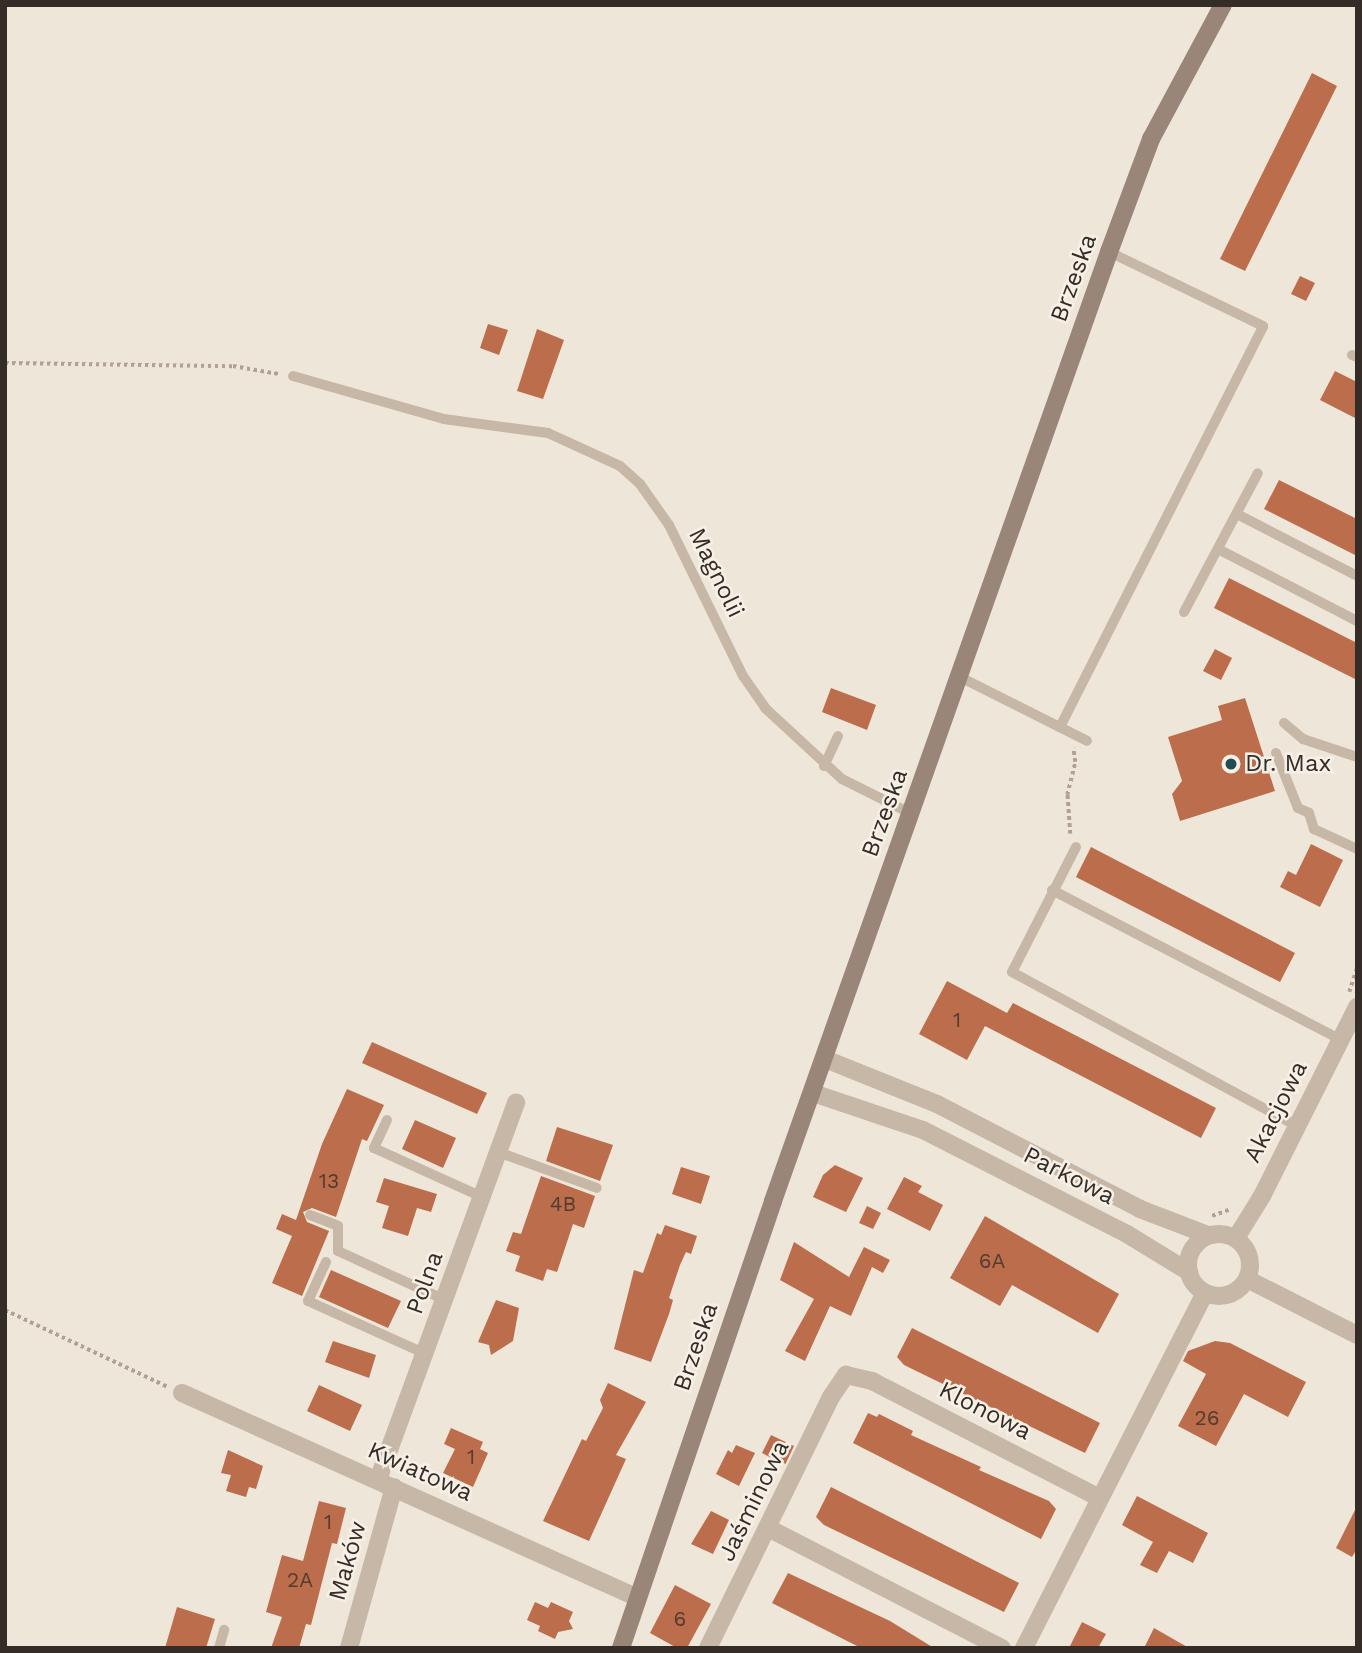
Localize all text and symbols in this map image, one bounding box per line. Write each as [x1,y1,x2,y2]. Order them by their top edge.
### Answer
street label: Brzeska [1045,230,1103,326]
street label: Magnolii [682,524,750,622]
place label: Dr. Max [1245,750,1331,778]
marker: Dr. Max [1223,756,1239,772]
street label: Brzeska [856,765,914,861]
house number: 1 [953,1007,961,1033]
street label: Akacjowa [1238,1056,1314,1168]
street label: Parkowa [1019,1141,1119,1211]
house number: 13 [319,1168,339,1194]
house number: 4B [550,1191,576,1217]
street label: Polna [400,1248,450,1318]
house number: 6A [979,1248,1005,1274]
street label: Brzeska [667,1299,725,1395]
street label: Klonowa [934,1376,1036,1446]
house number: 26 [1194,1405,1220,1431]
street label: Kwiatowa [363,1436,477,1508]
street label: Jaśminowa [712,1436,796,1566]
house number: 1 [467,1444,475,1470]
house number: 1 [324,1509,332,1535]
street label: Maków [323,1518,373,1604]
house number: 2A [287,1567,313,1593]
house number: 6 [674,1606,686,1632]

